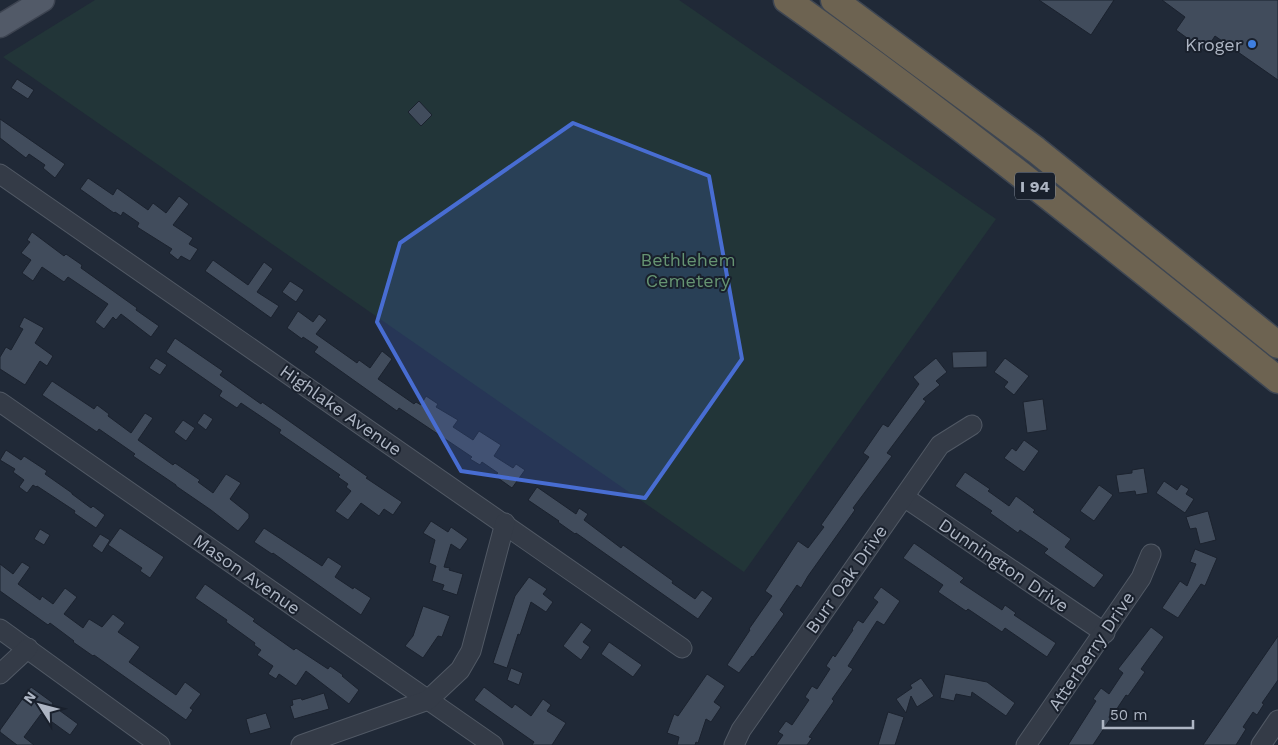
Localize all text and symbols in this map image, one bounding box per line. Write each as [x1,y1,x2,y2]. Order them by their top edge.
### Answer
place label: Kroger [1185,34,1242,55]
marker: Kroger [1246,38,1258,50]
road number: I 94 [1015,172,1055,200]
park label: Bethlehem Cemetery [640,249,736,291]
street label: Highlake Avenue [276,360,406,460]
street label: Dunnington Drive [935,514,1073,616]
street label: Burr Oak Drive [801,521,891,637]
street label: Mason Avenue [189,529,305,619]
street label: Atterberry Drive [1043,588,1139,714]
north arrow [15,680,65,730]
text: N [20,688,39,706]
scale bar [1103,698,1193,730]
text: 50 m [1110,706,1147,724]

